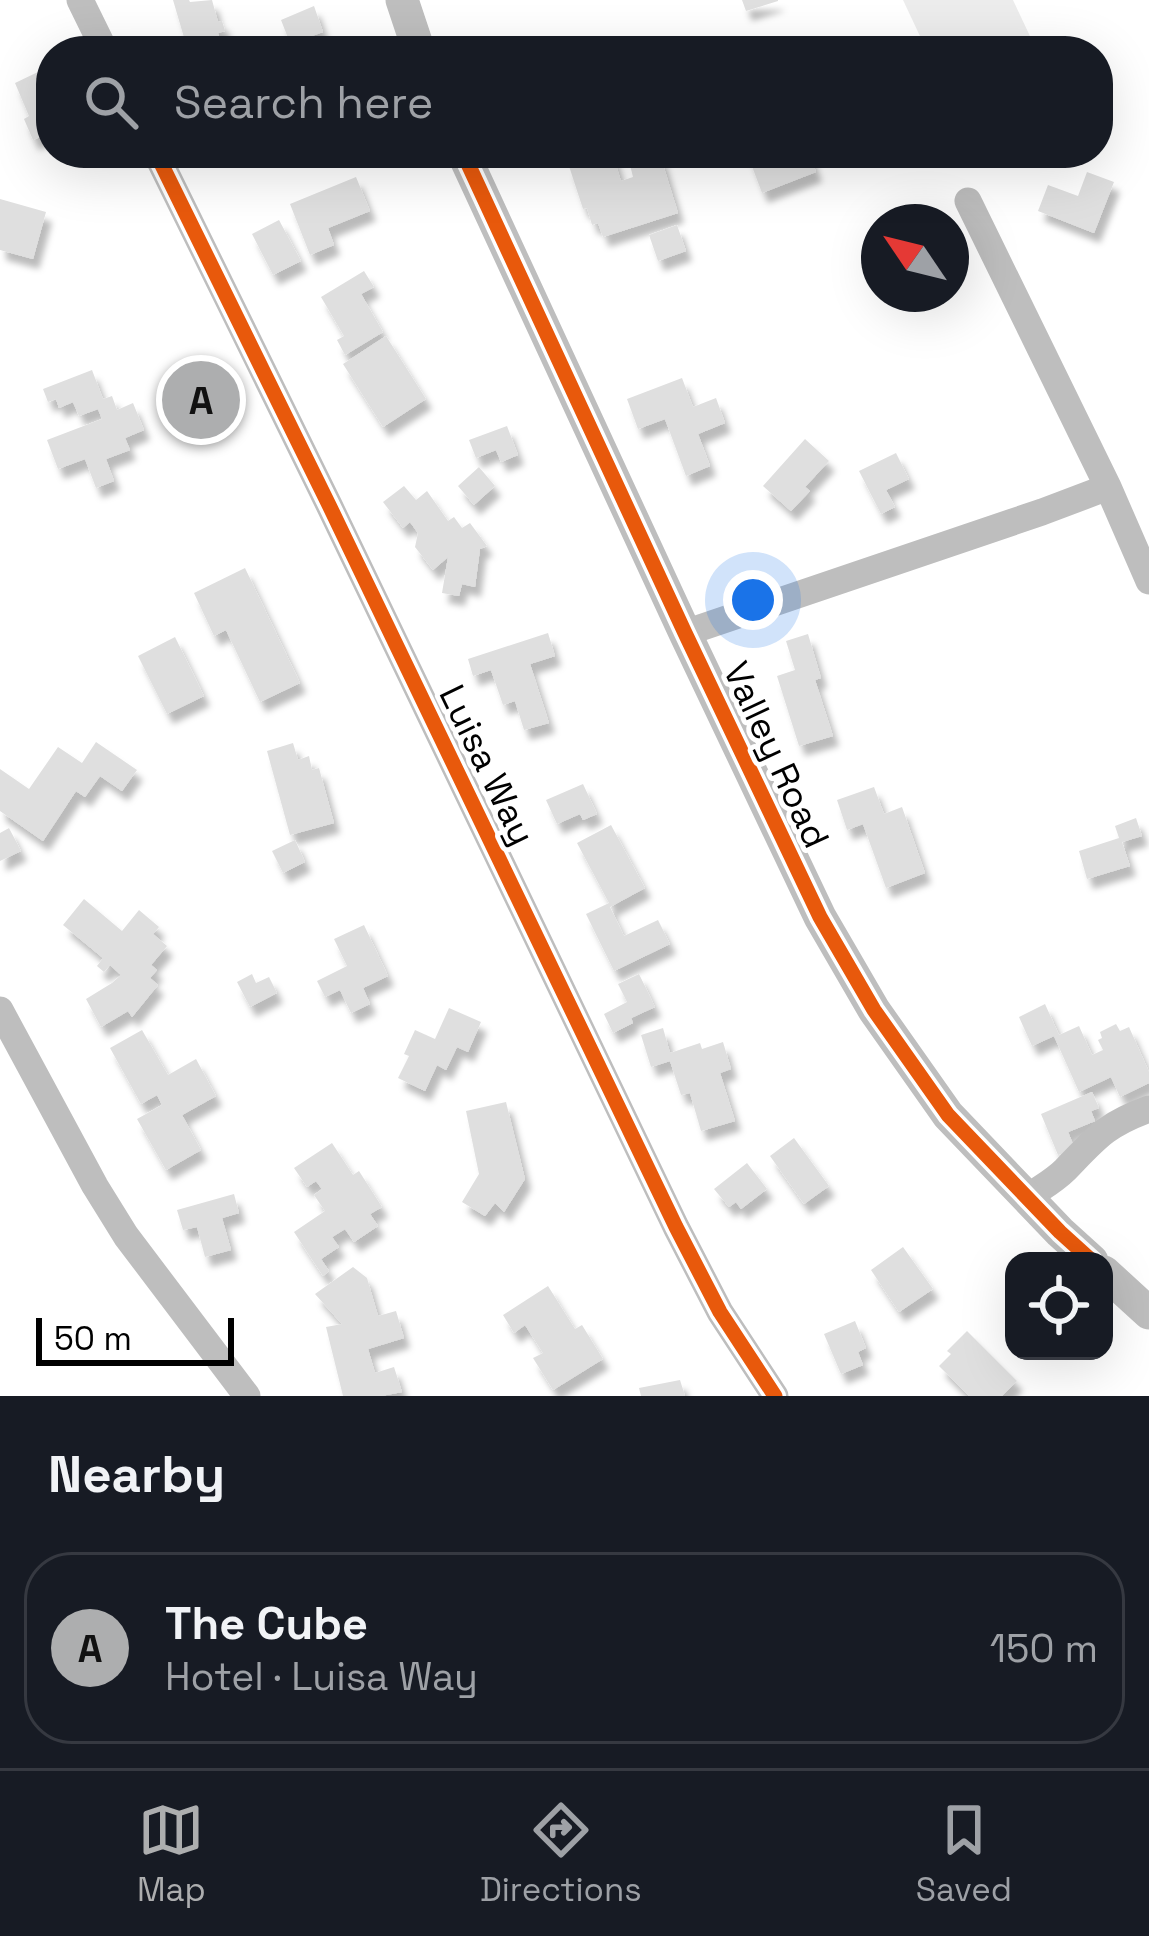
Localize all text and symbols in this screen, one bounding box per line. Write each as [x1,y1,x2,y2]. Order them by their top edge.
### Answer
search box [36,36,1113,168]
icon: search [78,69,144,135]
text: Search here [174,74,433,131]
north arrow [861,204,969,312]
pin: A [162,355,240,445]
your location [723,570,783,630]
street label: Valley Road [713,655,839,855]
street label: Luisa Way [429,677,545,853]
map controls [1005,1252,1113,1360]
button: locate [1005,1252,1113,1360]
scale bar [36,1312,234,1365]
text: 50 m [54,1318,132,1360]
text: Nearby [48,1442,225,1507]
text: The Cube [165,1595,368,1652]
text: A [78,1624,102,1673]
text: 150 m [990,1624,1098,1673]
text: Hotel · Luisa Way [165,1652,478,1701]
tab: Map [137,1797,206,1911]
tab: Directions [480,1797,642,1911]
tab: Saved [916,1797,1012,1911]

